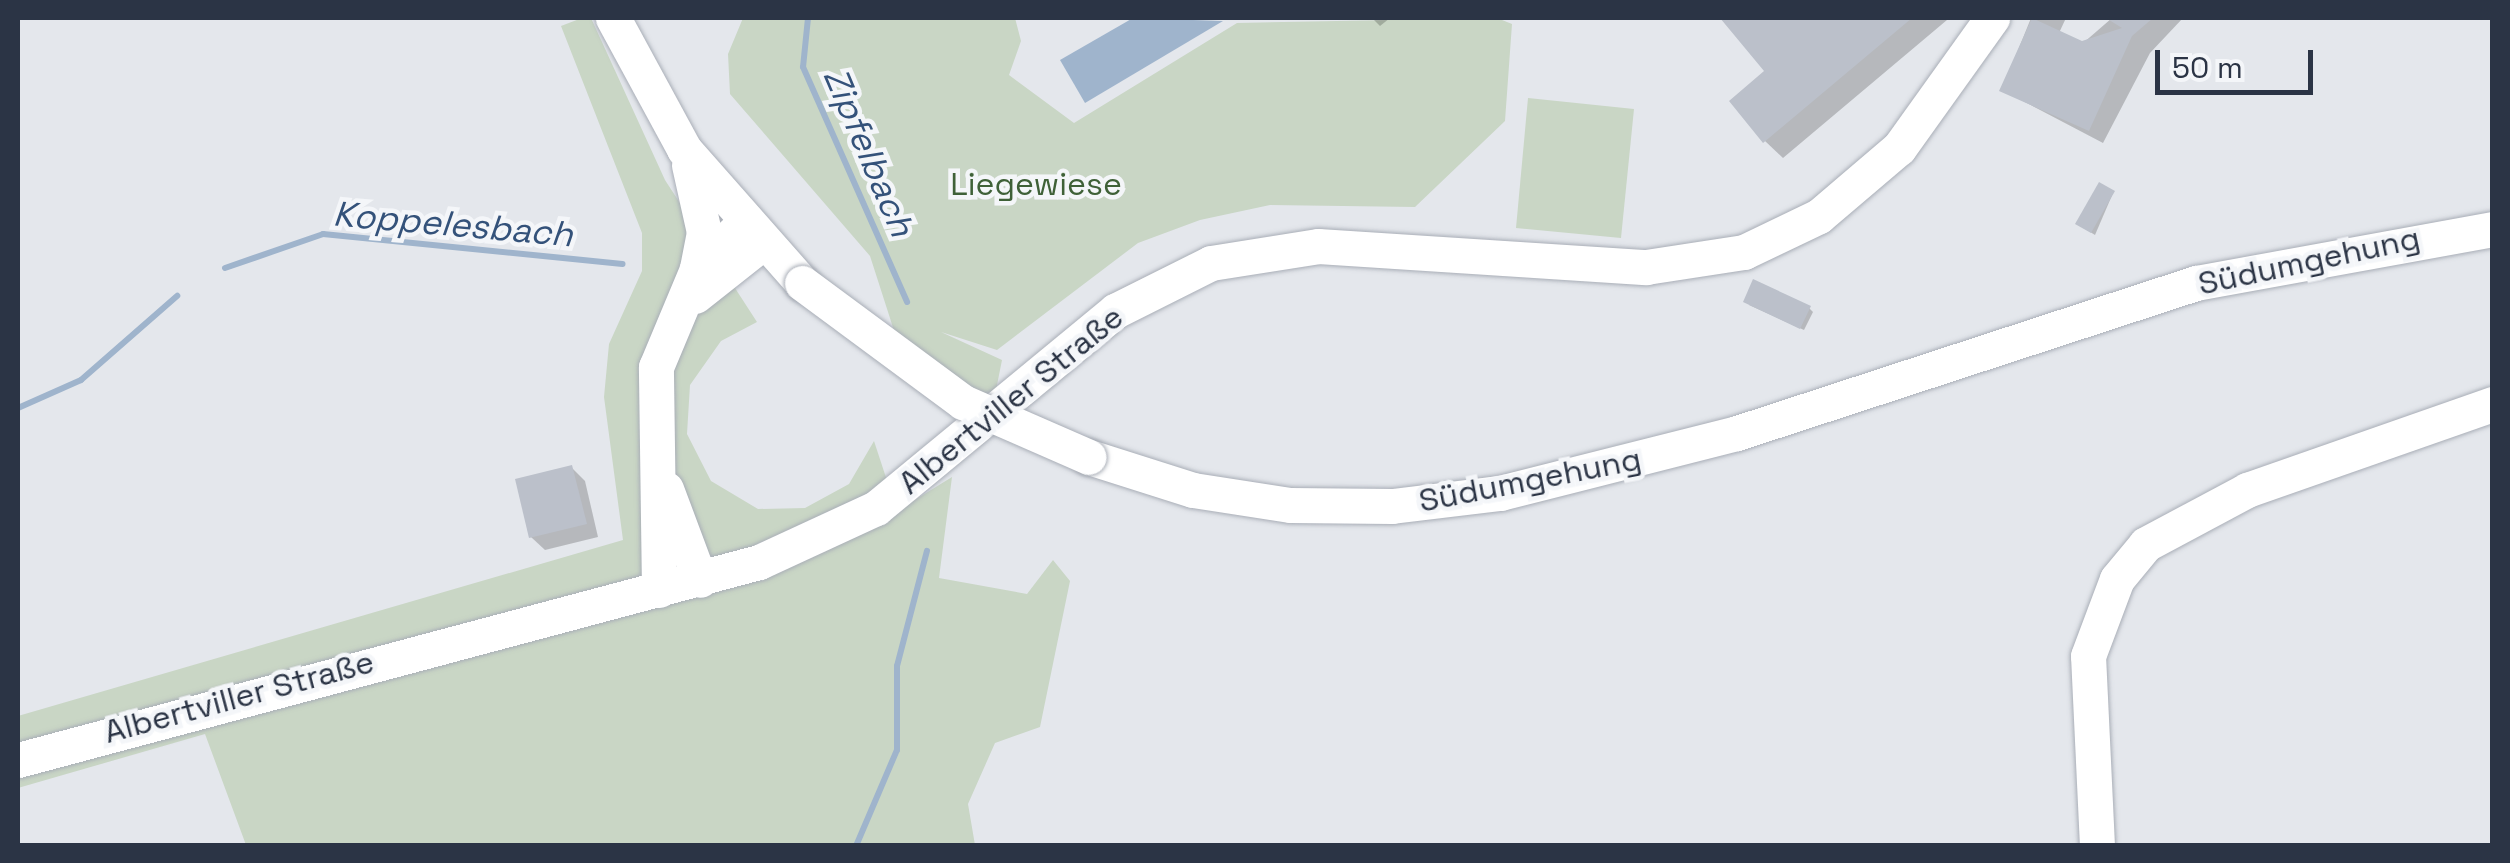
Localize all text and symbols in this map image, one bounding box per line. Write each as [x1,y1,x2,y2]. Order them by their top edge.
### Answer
scale bar [2160,30,2318,92]
text: 50 m [2172,48,2243,87]
water label: Zipfelbach [815,61,923,243]
park label: Liegewiese [950,165,1122,203]
water label: Koppelesbach [331,193,575,255]
street label: Südumgehung [2195,219,2423,303]
street label: Albertviller Straße [891,298,1131,502]
street label: Südumgehung [1416,440,1644,520]
street label: Albertviller Straße [100,643,378,751]

